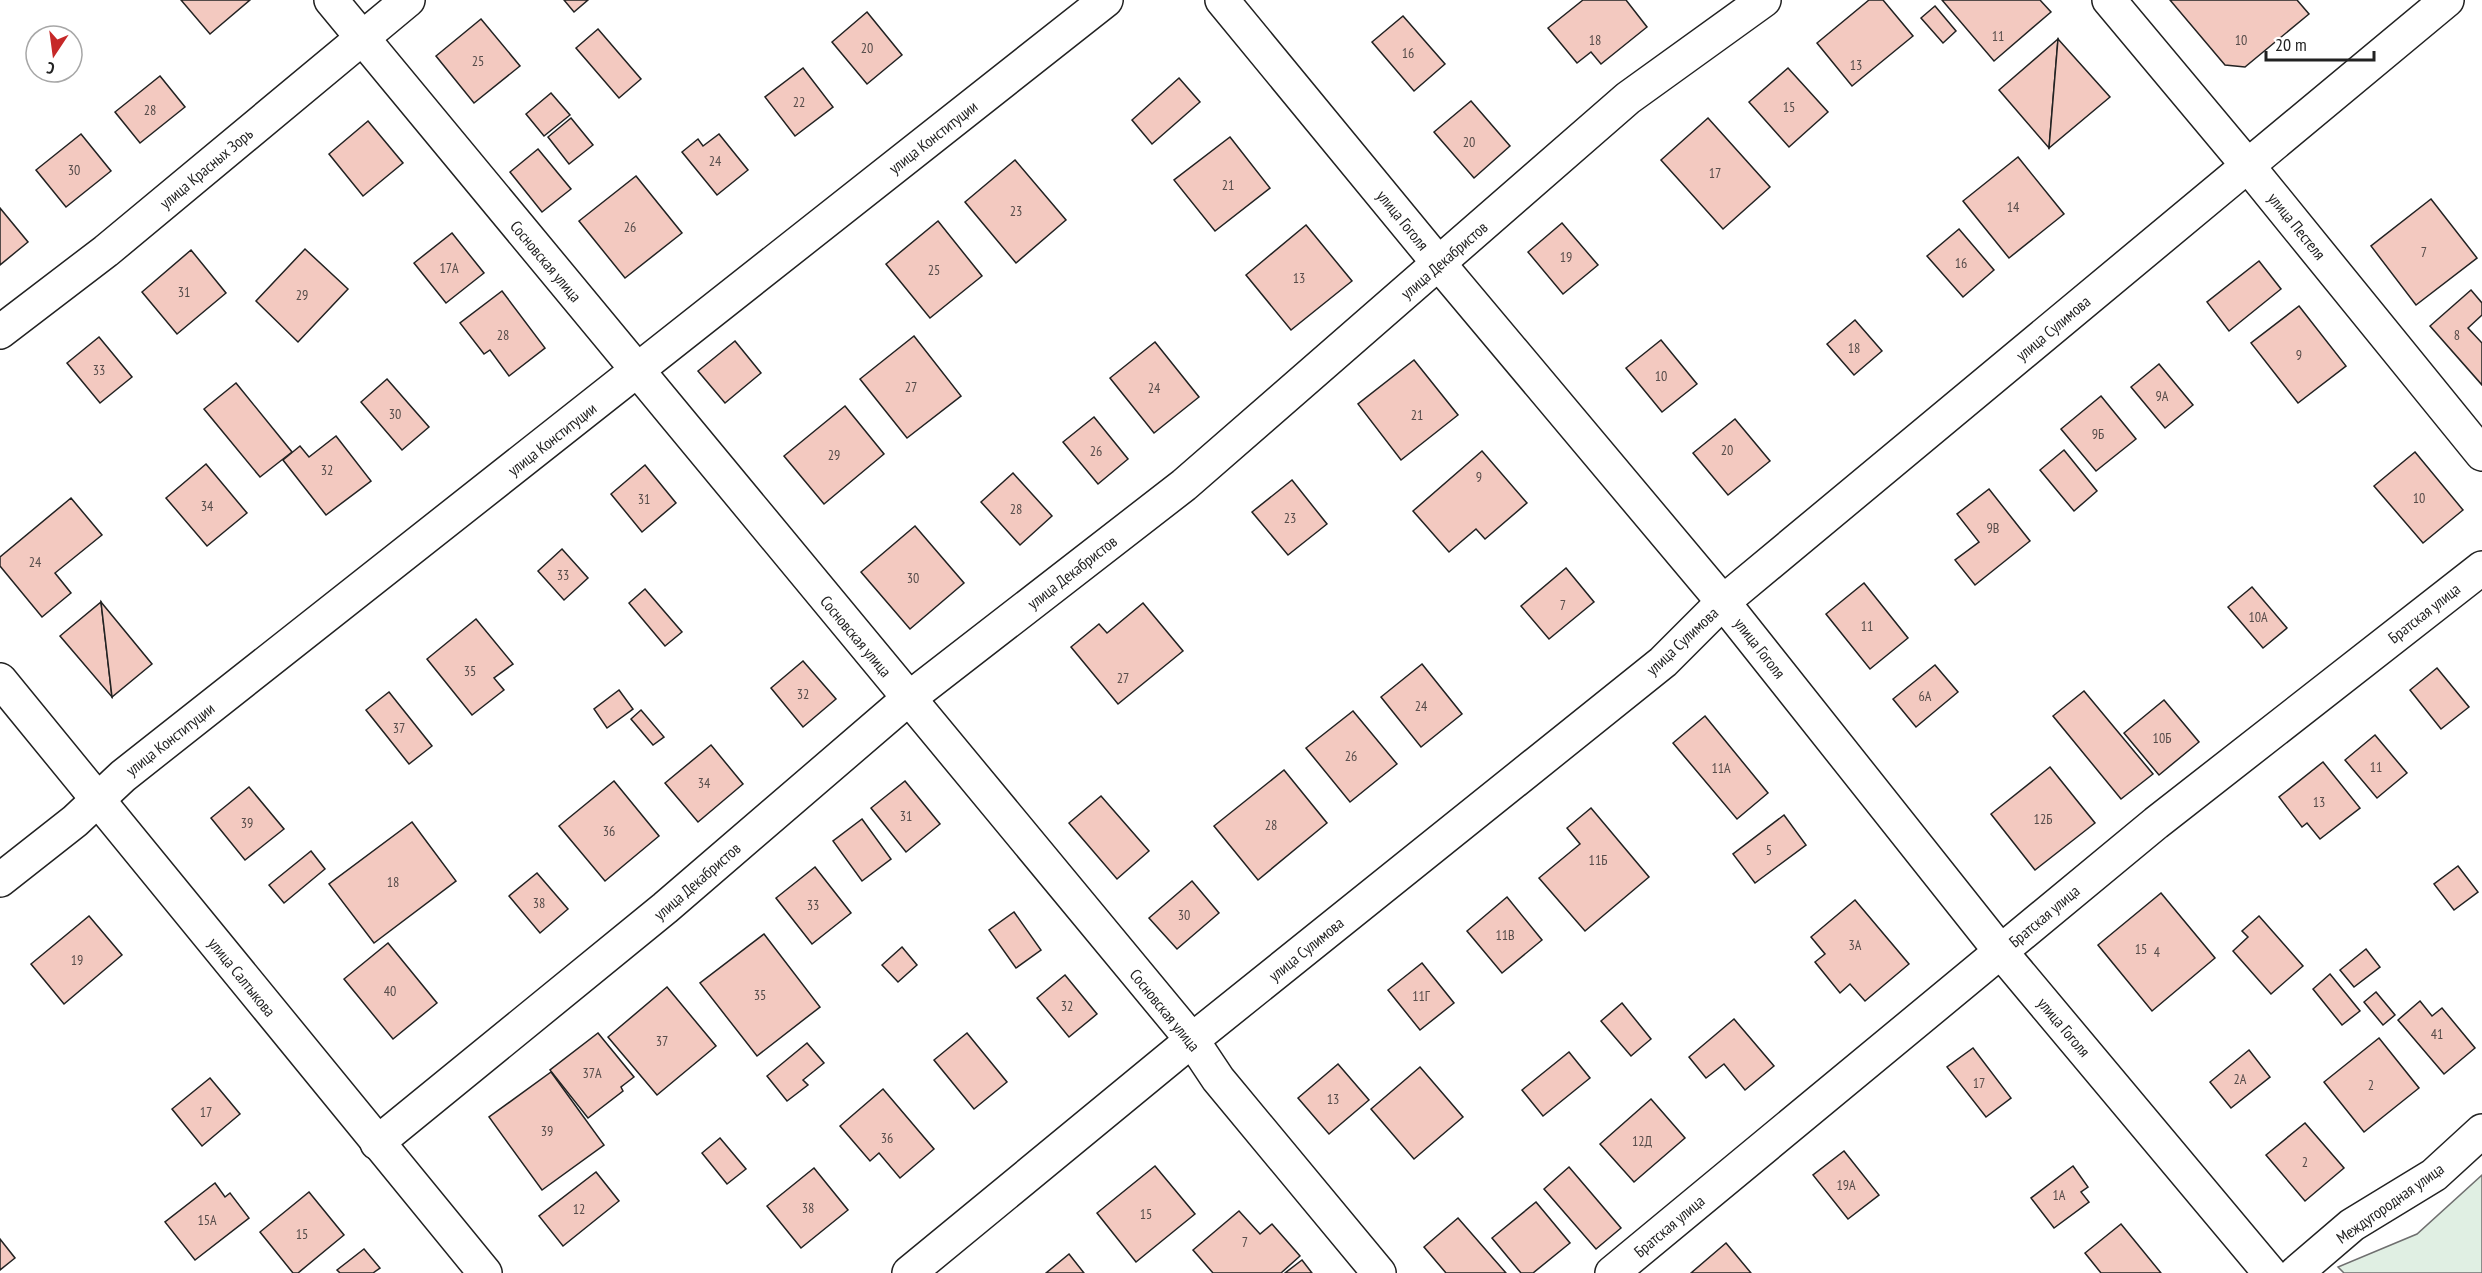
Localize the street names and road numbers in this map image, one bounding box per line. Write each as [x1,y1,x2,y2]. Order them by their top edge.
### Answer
street label: улица Конституции [885,96,981,178]
street label: улица Красных Зорь [155,123,257,213]
street label: улица Гоголя [1373,186,1433,254]
street label: улица Пестеля [2264,188,2330,264]
street label: Сосновская улица [506,216,586,306]
street label: улица Декабристов [1397,217,1491,303]
street label: улица Сулимова [2012,291,2094,365]
street label: улица Конституции [504,398,600,480]
street label: улица Декабристов [1023,531,1121,613]
street label: Братская улица [2384,579,2464,647]
street label: Сосновская улица [816,591,896,681]
street label: улица Сулимова [1642,603,1722,679]
street label: улица Гоголя [1730,614,1790,682]
street label: улица Конституции [122,698,218,780]
street label: улица Декабристов [650,838,744,924]
street label: Братская улица [2005,881,2083,951]
street label: улица Сулимова [1264,913,1348,985]
street label: улица Салтыкова [204,933,280,1021]
street label: Сосновская улица [1126,965,1204,1055]
street label: улица Гоголя [2033,993,2095,1061]
street label: Междугородная улица [2332,1158,2448,1248]
street label: Братская улица [1630,1191,1708,1261]

